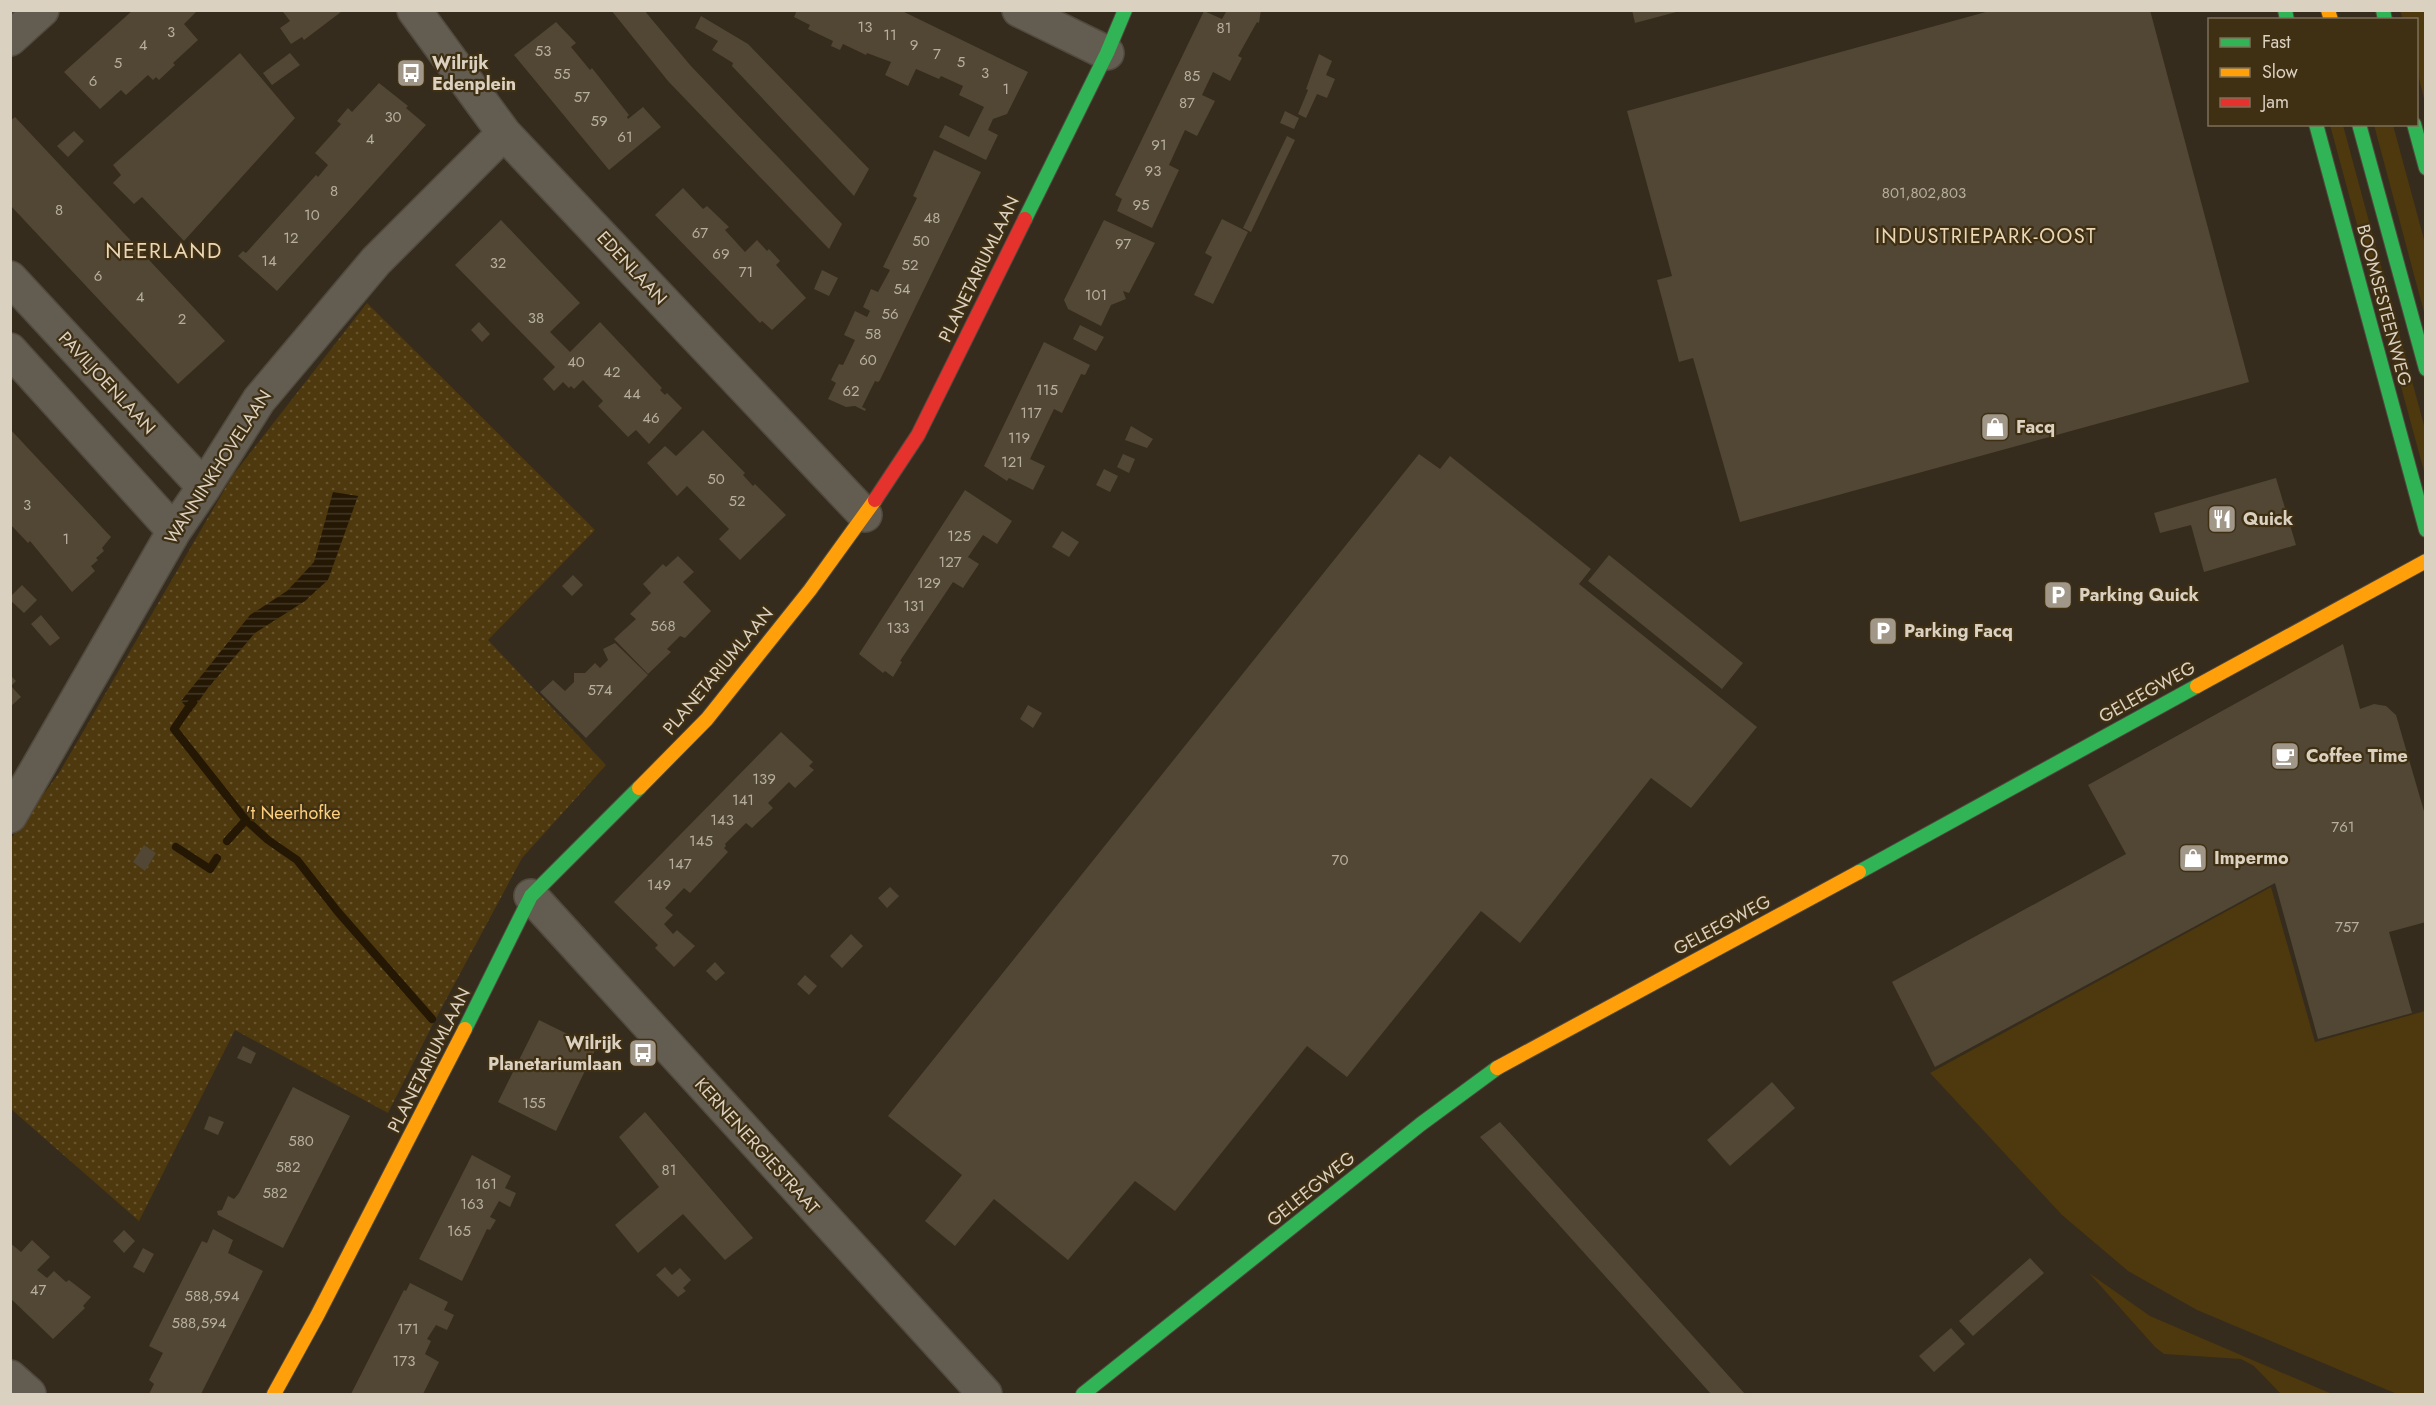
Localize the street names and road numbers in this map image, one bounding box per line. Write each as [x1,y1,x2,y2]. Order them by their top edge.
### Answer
street label: PLANETARIUMLAAN [932,191,1026,347]
street label: BOOMSESTEENWEG [2350,221,2418,389]
street label: EDENLAAN [591,225,673,311]
street label: PAVILJOENLAAN [52,326,162,440]
street label: WANNINKHOVELAAN [158,385,278,549]
street label: PLANETARIUMLAAN [657,601,779,741]
street label: GELEEGWEG [2094,655,2200,729]
street label: GELEEGWEG [1669,888,1775,962]
street label: PLANETARIUMLAAN [381,983,477,1137]
street label: KERNENERGIESTRAAT [688,1072,826,1221]
street label: GELEEGWEG [1261,1145,1361,1233]

